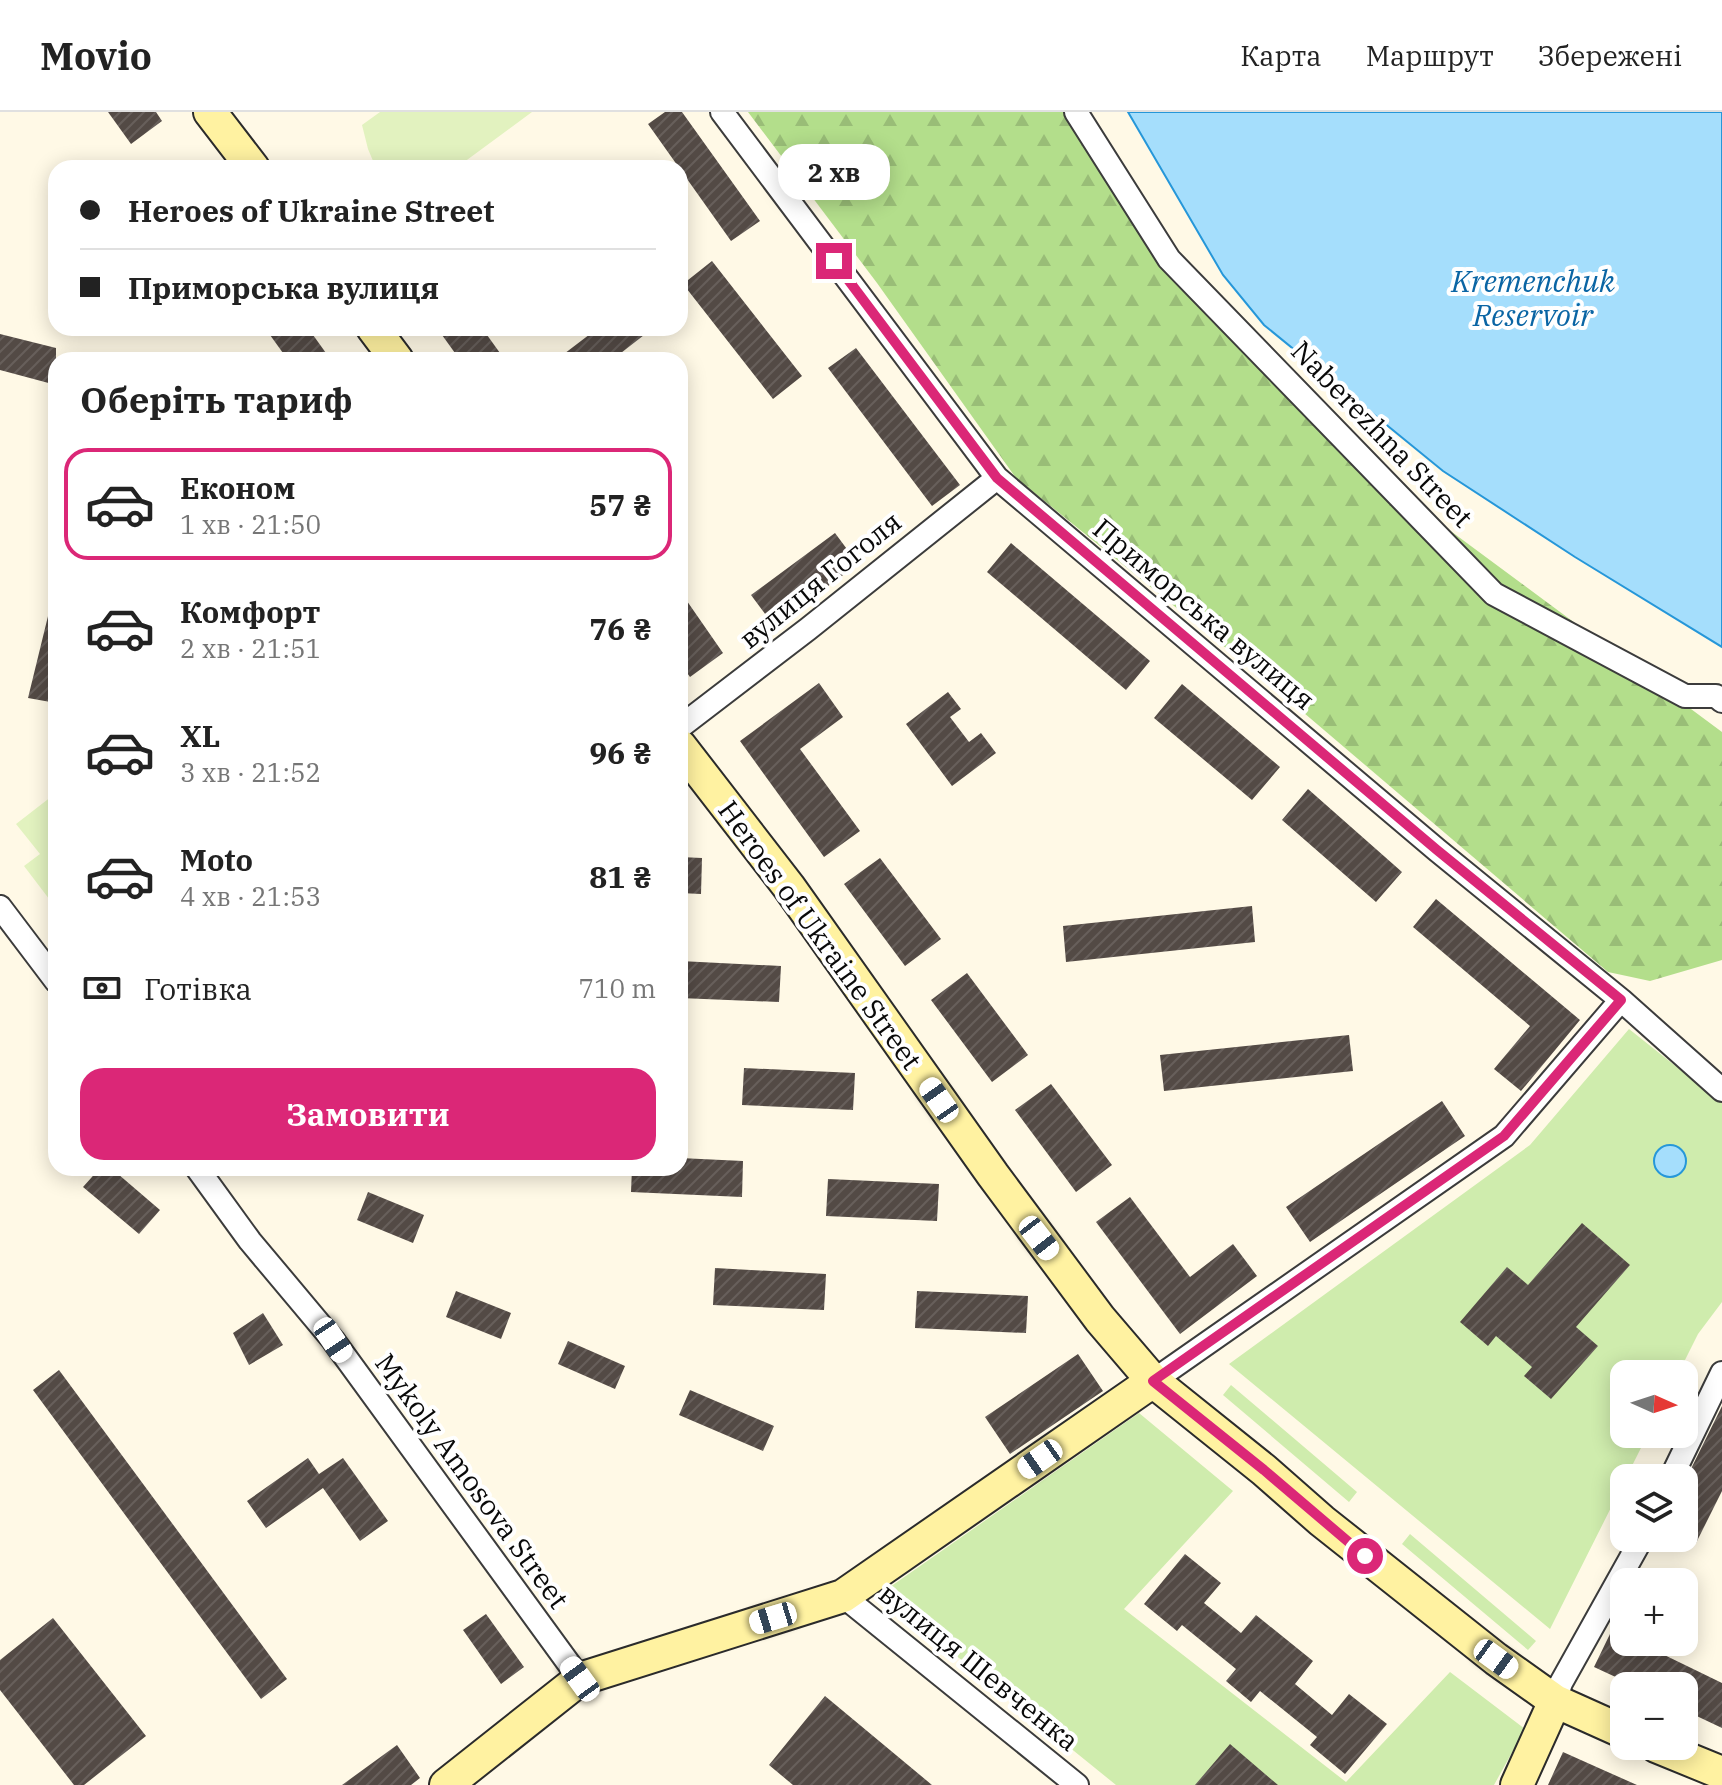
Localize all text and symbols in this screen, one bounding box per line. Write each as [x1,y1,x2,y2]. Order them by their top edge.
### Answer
text: Movio [40,31,152,80]
text: Карта [1240,37,1322,74]
text: Маршрут [1366,37,1494,74]
text: Збережені [1538,37,1682,74]
callout: 2 хв [778,145,890,201]
text: 2 хв [808,155,860,189]
text: Heroes of Ukraine Street [128,191,495,230]
route end [816,243,852,279]
water label: Kremenchuk Reservoir [1450,261,1615,334]
text: Приморська вулиця [128,268,439,307]
street label: Naberezhna Street [1284,332,1481,535]
text: Оберіть тариф [80,376,353,423]
icon: car [84,468,156,540]
text: Економ [180,468,295,507]
text: 57 ₴ [589,485,652,524]
street label: вулиця Гоголя [731,503,909,656]
text: 1 хв · 21:50 [180,507,321,541]
street label: Приморська вулиця [1086,510,1323,717]
icon: car [84,592,156,664]
text: Комфорт [180,592,321,631]
text: 76 ₴ [589,609,652,648]
text: 2 хв · 21:51 [180,631,321,665]
icon: car [84,716,156,788]
text: XL [180,716,220,755]
text: 96 ₴ [589,733,652,772]
text: 3 хв · 21:52 [180,755,321,789]
street label: Heroes of Ukraine Street [710,793,931,1077]
icon: car [84,840,156,912]
text: Moto [180,840,253,879]
text: 81 ₴ [589,857,652,896]
text: 4 хв · 21:53 [180,879,321,913]
icon: cash [80,966,124,1010]
text: Готівка [144,969,252,1008]
text: 710 m [578,971,656,1005]
button: Замовити [80,1068,656,1160]
car [915,1073,963,1127]
car [1015,1212,1063,1264]
car [310,1313,356,1367]
street label: Mykoly Amosova Street [367,1346,578,1616]
north arrow [1610,1360,1698,1448]
map controls [1610,1360,1698,1760]
car [1013,1435,1067,1483]
button: layers [1610,1464,1698,1552]
route start [1347,1538,1383,1574]
button: + [1610,1568,1698,1656]
street label: вулиця Шевченка [872,1574,1087,1759]
car [747,1600,799,1636]
car [1470,1635,1522,1683]
car [556,1653,604,1705]
button: − [1610,1672,1698,1760]

